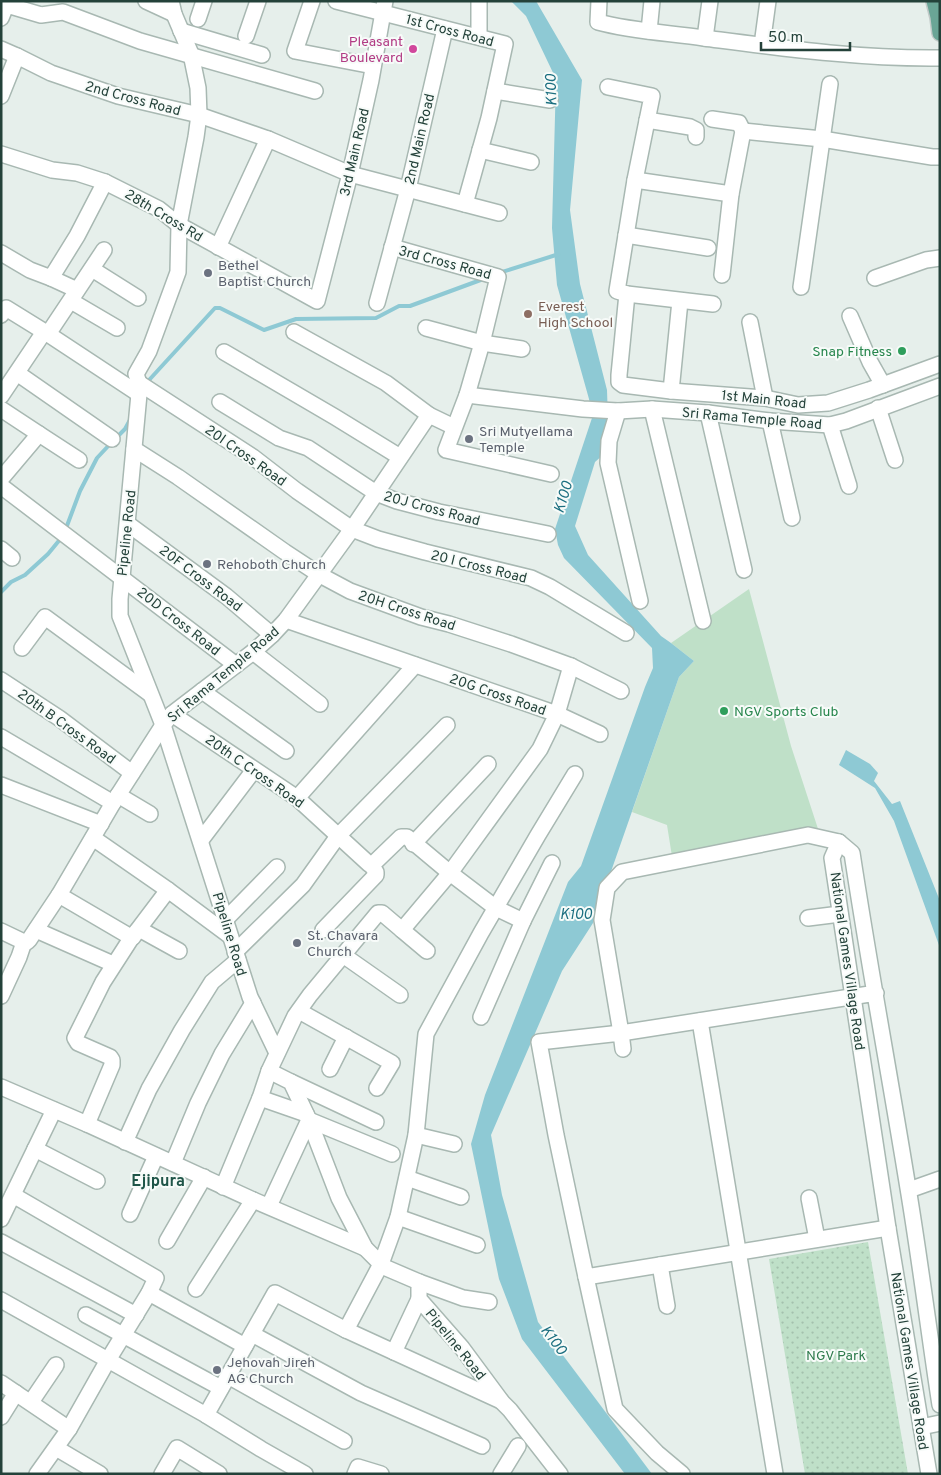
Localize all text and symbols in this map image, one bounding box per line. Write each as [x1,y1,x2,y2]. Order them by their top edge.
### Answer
street label: 1st Cross Road [404,12,496,51]
scale bar [761,20,850,52]
text: 50 m [768,29,803,48]
place label: Pleasant Boulevard [340,34,403,67]
marker: Pleasant Boulevard [407,43,419,55]
water label: K100 [542,73,563,106]
street label: 2nd Cross Road [83,78,182,120]
street label: 2nd Main Road [402,92,439,187]
street label: 3rd Main Road [337,107,374,198]
street label: 28th Cross Rd [121,186,205,246]
street label: 3rd Cross Road [396,243,493,284]
place label: Bethel Baptist Church [218,258,311,291]
marker: Bethel Baptist Church [202,267,214,279]
place label: Everest High School [538,299,613,332]
marker: Everest High School [522,308,534,320]
place label: Snap Fitness [812,344,892,361]
marker: Snap Fitness [896,345,908,357]
street label: 1st Main Road [721,388,807,413]
street label: Sri Rama Temple Road [681,405,823,434]
street label: 20I Cross Road [201,422,289,491]
place label: Sri Mutyellama Temple [479,424,573,457]
marker: Sri Mutyellama Temple [463,433,475,445]
water label: K100 [551,478,579,516]
street label: 20J Cross Road [382,488,482,530]
street label: Pipeline Road [115,489,140,577]
street label: 20F Cross Road [155,543,245,616]
street label: 20 I Cross Road [429,547,529,588]
place label: Rehoboth Church [217,557,326,574]
marker: Rehoboth Church [201,558,213,570]
street label: 20D Cross Road [133,584,223,660]
street label: 20H Cross Road [356,588,457,635]
street label: Sri Rama Temple Road [165,623,283,727]
street label: 20G Cross Road [447,671,548,720]
street label: 20th B Cross Road [14,686,118,768]
place label: NGV Sports Club [734,704,838,721]
marker: NGV Sports Club [718,705,730,717]
street label: 20th C Cross Road [201,732,307,813]
street label: National Games Village Road [826,871,867,1051]
street label: Pipeline Road [208,891,249,978]
water label: K100 [560,906,593,925]
place label: St. Chavara Church [307,928,378,961]
marker: St. Chavara Church [291,937,303,949]
district label: Ejipura [131,1172,185,1192]
street label: National Games Village Road [886,1271,931,1451]
street label: Pipeline Road [421,1306,489,1384]
water label: K100 [536,1322,571,1360]
park label: NGV Park [806,1348,866,1365]
place label: Jehovah Jireh AG Church [227,1355,315,1388]
marker: Jehovah Jireh AG Church [211,1364,223,1376]

